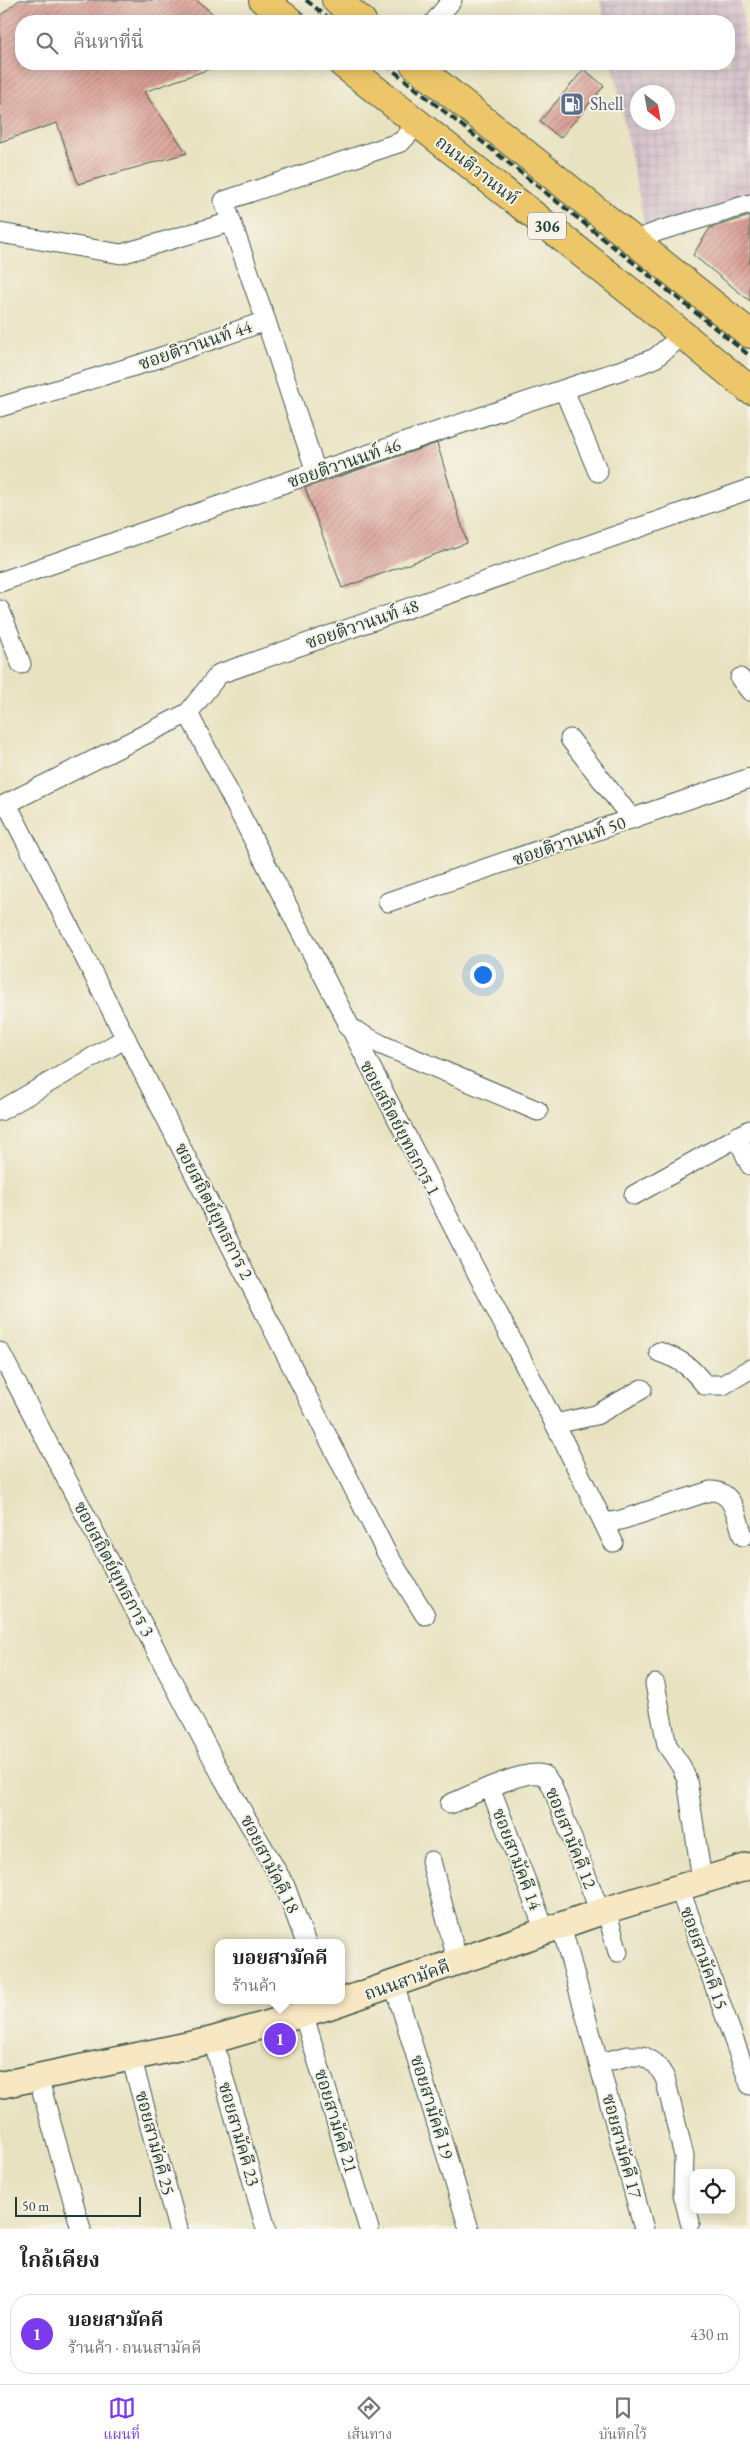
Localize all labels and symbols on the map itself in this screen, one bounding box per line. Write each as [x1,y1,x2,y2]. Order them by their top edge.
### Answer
north arrow [630,85,675,130]
fuel station icon: Shell [559,91,585,117]
place label: Shell [590,92,623,115]
street label: ถนนติวานนท์ [431,130,524,209]
road number: 306 [528,212,566,240]
street label: ซอยติวานนท์ 44 [135,314,255,375]
street label: ซอยติวานนท์ 46 [284,432,404,493]
street label: ซอยติวานนท์ 48 [302,593,421,654]
street label: ซอยติวานนท์ 50 [509,810,629,871]
your location [470,962,496,988]
street label: ซอยสถิตย์ยุทธการ 1 [354,1056,446,1200]
street label: ซอยสถิตย์ยุทธการ 2 [169,1139,259,1284]
street label: ซอยสถิตย์ยุทธการ 3 [68,1497,160,1641]
street label: ซอยสามัคคี 12 [541,1784,602,1892]
street label: ซอยสามัคคี 14 [487,1805,548,1913]
street label: ซอยสามัคคี 18 [236,1811,305,1917]
street label: ซอยสามัคคี 15 [675,1903,734,2012]
street label: ถนนสามัคคี [361,1954,453,2005]
pin: 1 [264,2020,296,2058]
street label: ซอยสามัคคี 19 [406,2052,459,2162]
street label: ซอยสามัคคี 21 [310,2066,363,2176]
street label: ซอยสามัคคี 23 [214,2079,265,2189]
street label: ซอยสามัคคี 25 [130,2088,181,2198]
street label: ซอยสามัคคี 17 [597,2091,648,2201]
scale bar [15,2194,141,2217]

